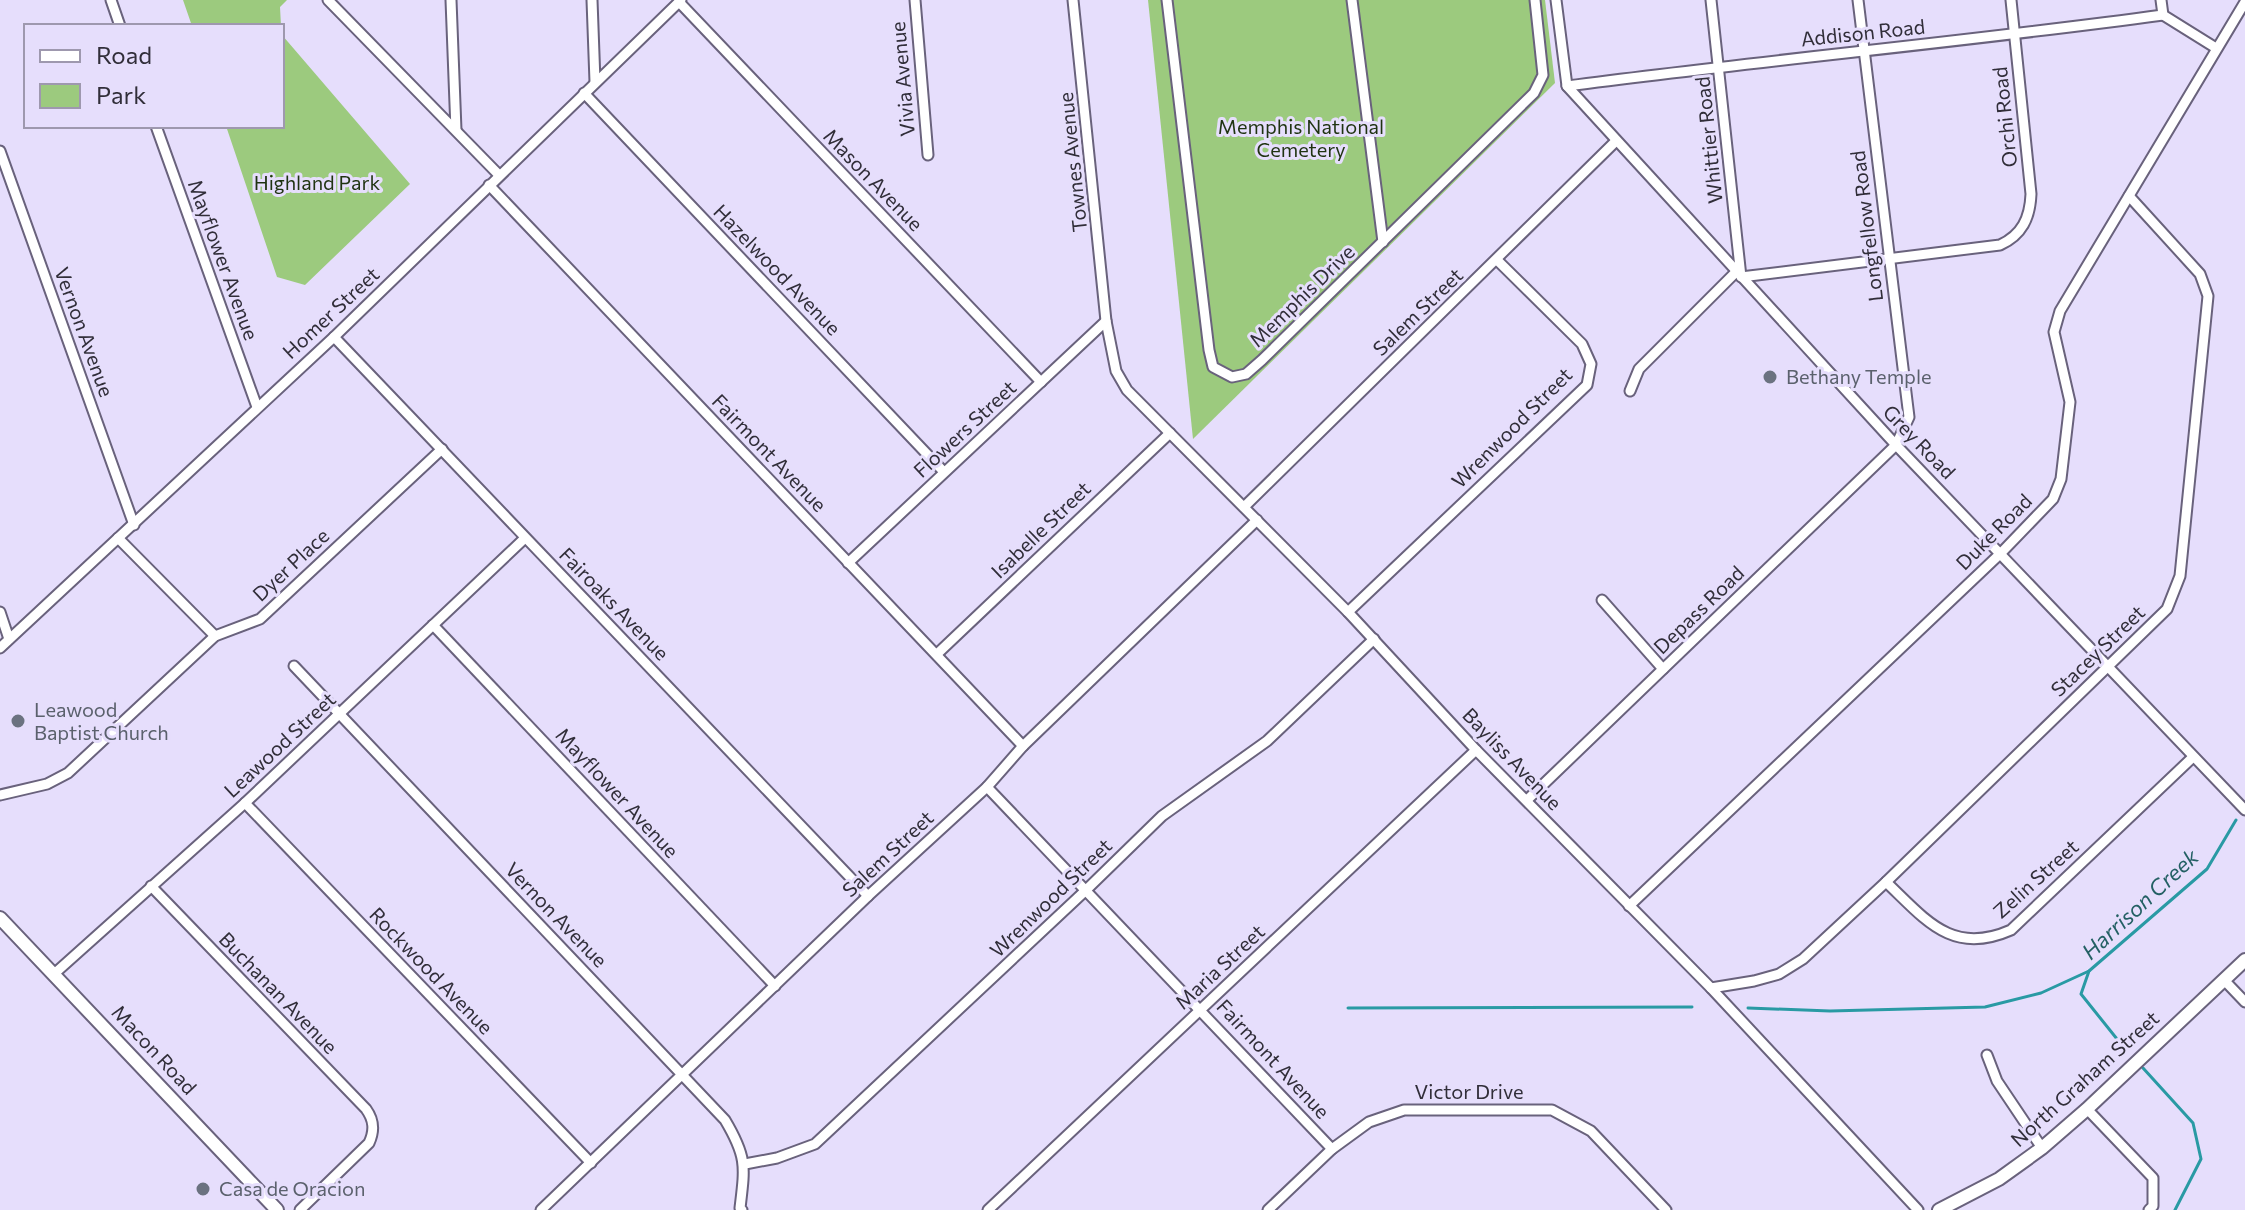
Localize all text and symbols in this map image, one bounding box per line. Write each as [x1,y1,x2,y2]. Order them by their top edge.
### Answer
street label: Addison Road [1800,14,1926,50]
street label: Vivia Avenue [885,21,919,138]
legend [24,24,284,128]
text: Road [96,40,152,69]
street label: Orchi Road [1987,66,2021,169]
street label: Whittier Road [1689,75,1727,205]
text: Park [96,80,146,109]
street label: Townes Avenue [1053,91,1091,233]
park label: Memphis National Cemetery [1218,114,1384,161]
street label: Mason Avenue [819,123,928,235]
street label: Longfellow Road [1845,149,1887,303]
park label: Highland Park [254,170,380,194]
street label: Mayflower Avenue [184,176,264,343]
street label: Hazelwood Avenue [709,199,846,340]
street label: Memphis Drive [1244,239,1359,351]
street label: Homer Street [277,261,384,363]
street label: Salem Street [1367,262,1467,360]
street label: Vernon Avenue [50,264,120,400]
street label: Wrenwood Street [1446,362,1576,492]
place label: Bethany Temple [1786,364,1932,388]
marker: Bethany Temple [1761,368,1779,386]
street label: Flowers Street [908,375,1021,482]
street label: Fairmont Avenue [708,388,832,516]
street label: Grey Road [1879,399,1961,483]
street label: Isabelle Street [986,476,1095,583]
street label: Duke Road [1950,488,2036,574]
street label: Dyer Place [247,523,333,606]
street label: Fairoaks Avenue [555,542,674,665]
street label: Depass Road [1648,560,1748,658]
street label: Stacey Street [2045,600,2149,701]
street label: Leawood Street [219,686,340,802]
place label: Leawood Baptist Church [34,697,169,744]
street label: Bayliss Avenue [1458,702,1567,814]
marker: Leawood Baptist Church [9,712,27,730]
street label: Mayflower Avenue [551,722,684,862]
street label: Salem Street [837,805,938,901]
street label: Wrenwood Street [984,833,1116,962]
street label: Zelin Street [1988,834,2083,923]
water label: Harrison Creek [2076,842,2204,965]
street label: Vernon Avenue [501,857,613,972]
street label: Rockwood Avenue [365,902,498,1039]
street label: Maria Street [1170,919,1269,1014]
street label: Buchanan Avenue [215,927,343,1058]
street label: Fairmont Avenue [1212,994,1335,1123]
street label: Macon Road [107,1000,202,1099]
street label: North Graham Street [2005,1005,2163,1151]
street label: Victor Drive [1415,1079,1523,1103]
place label: Casa de Oracion [219,1176,366,1200]
marker: Casa de Oracion [194,1180,212,1198]

